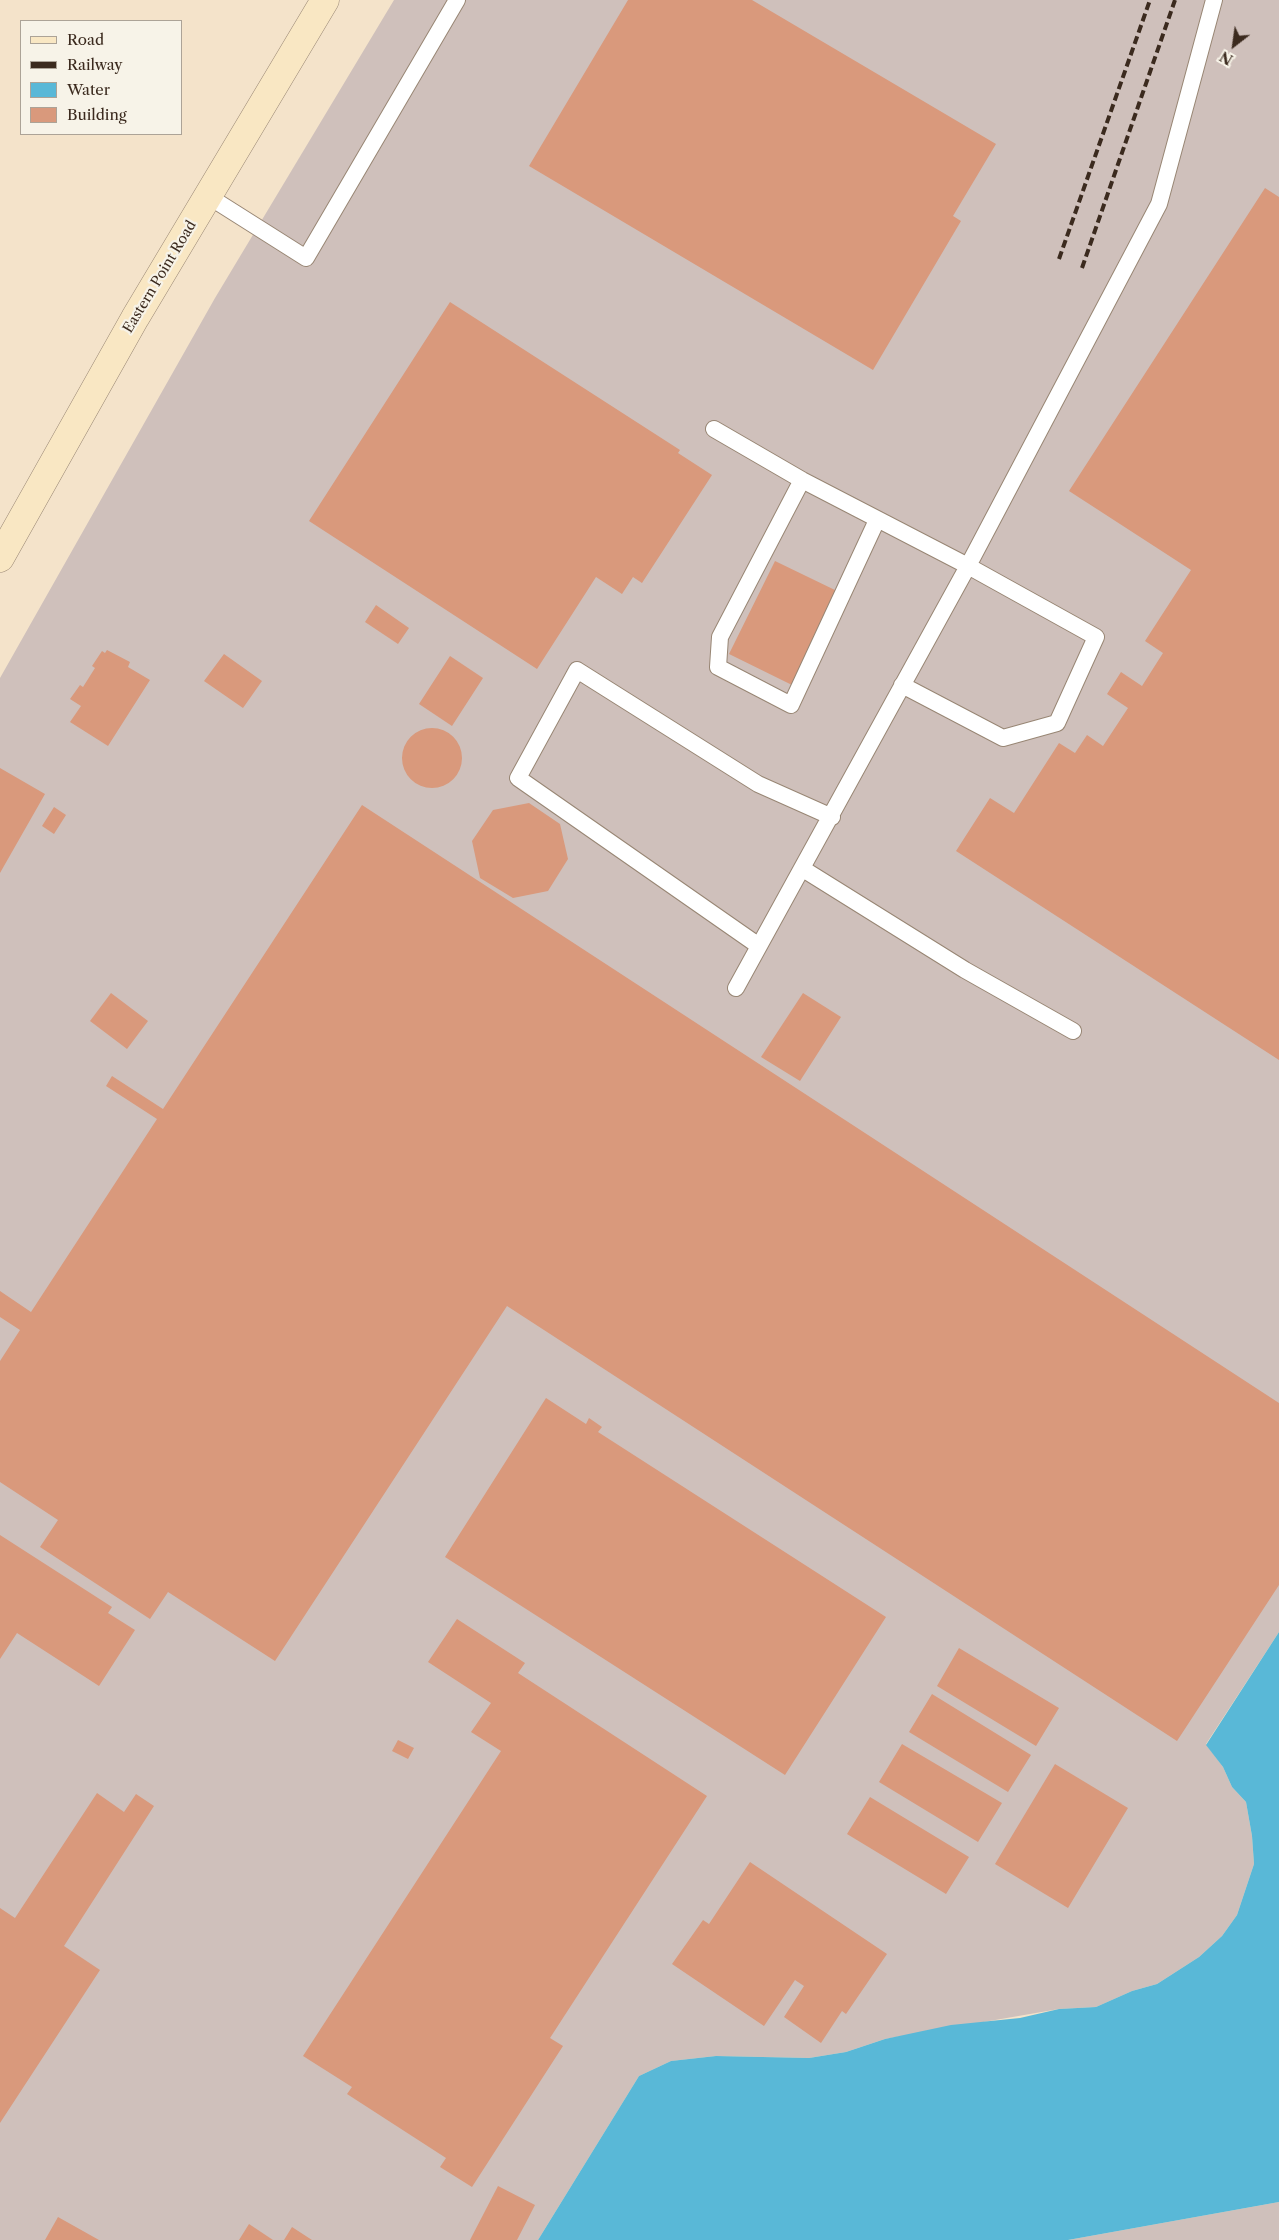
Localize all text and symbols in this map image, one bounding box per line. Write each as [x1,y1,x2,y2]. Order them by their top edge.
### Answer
legend [20,20,182,135]
north arrow [1209,20,1259,70]
text: Road [67,30,104,49]
text: N [1217,47,1236,69]
text: Railway [67,55,123,74]
text: Water [67,80,110,99]
text: Building [67,105,127,124]
street label: Eastern Point Road [120,218,200,336]

